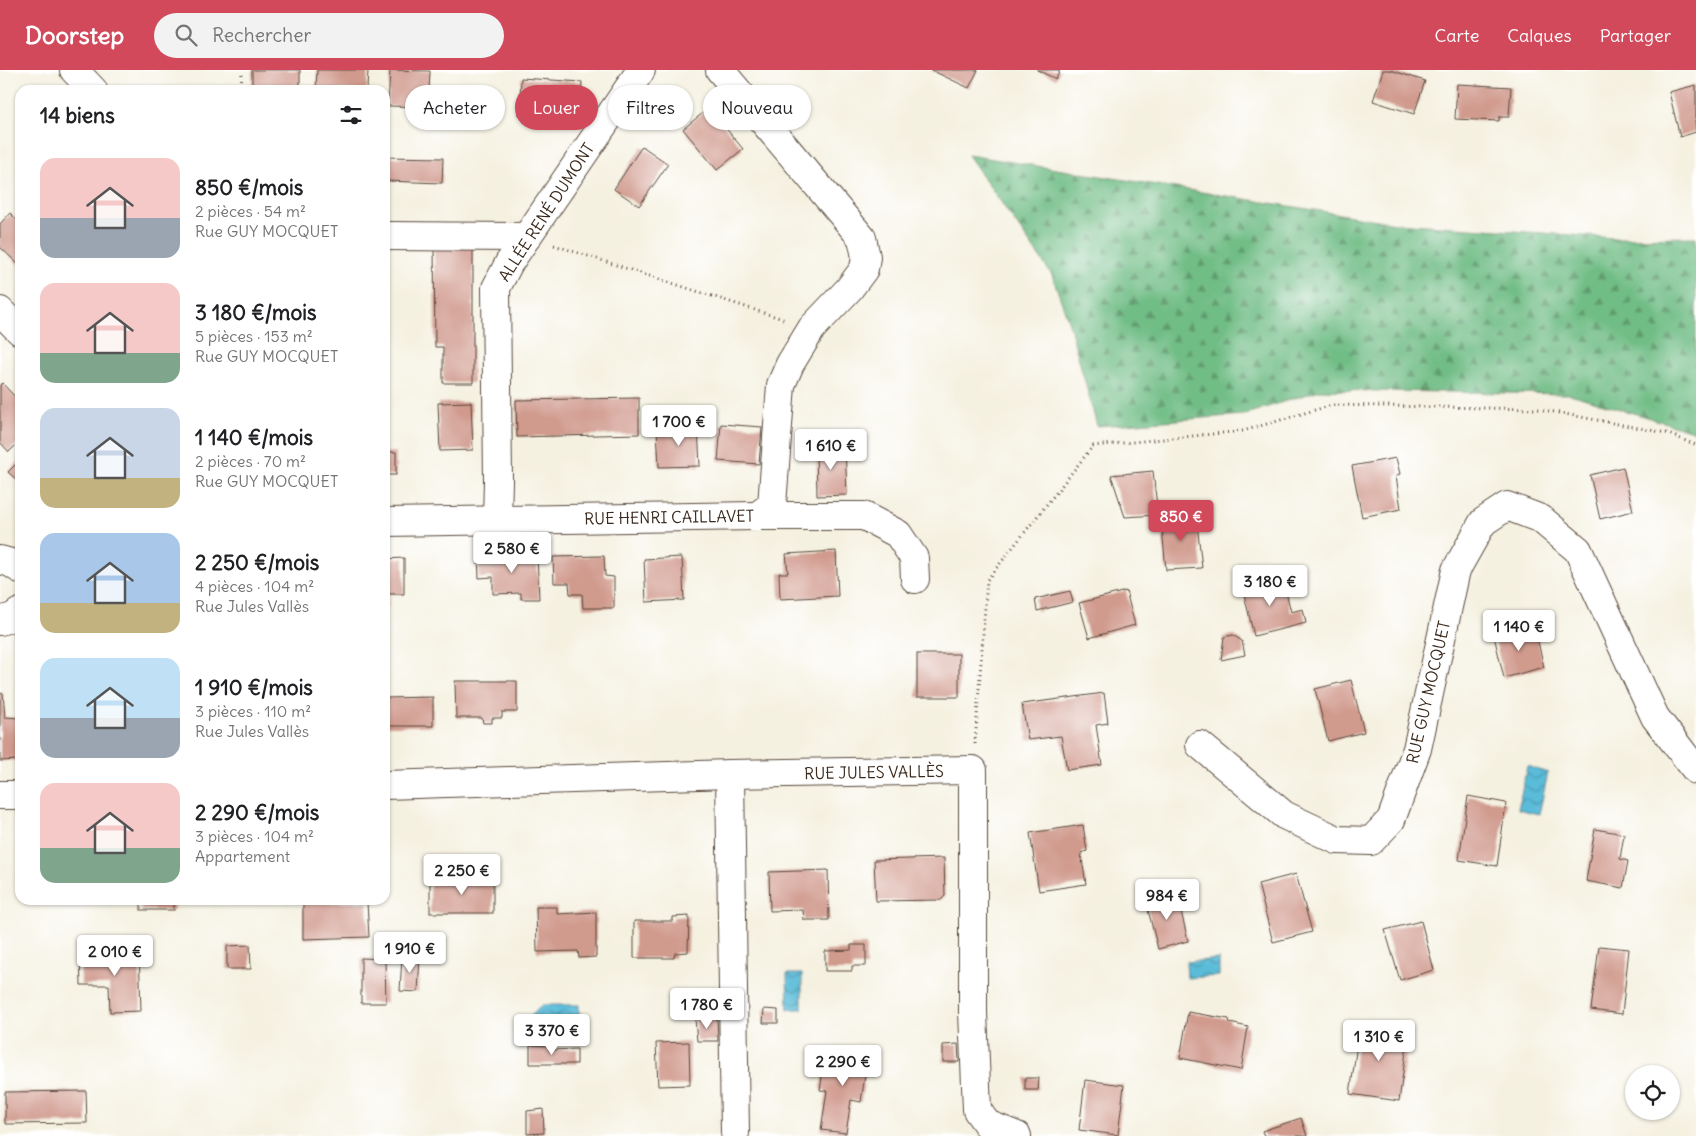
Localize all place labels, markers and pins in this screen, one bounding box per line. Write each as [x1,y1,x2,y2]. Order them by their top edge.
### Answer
pin: 1 700 € [633,404,725,447]
pin: 1 610 € [785,428,877,471]
pin: 850 € [1146,500,1216,542]
pin: 2 580 € [466,532,558,574]
pin: 3 180 € [1224,564,1316,607]
pin: 1 140 € [1473,610,1565,652]
pin: 2 250 € [416,854,508,896]
pin: 984 € [1132,878,1202,921]
pin: 1 910 € [364,932,456,974]
pin: 2 010 € [69,934,161,977]
pin: 1 780 € [661,988,753,1030]
pin: 3 370 € [506,1014,598,1056]
pin: 1 310 € [1333,1020,1425,1062]
pin: 2 290 € [797,1044,889,1087]

